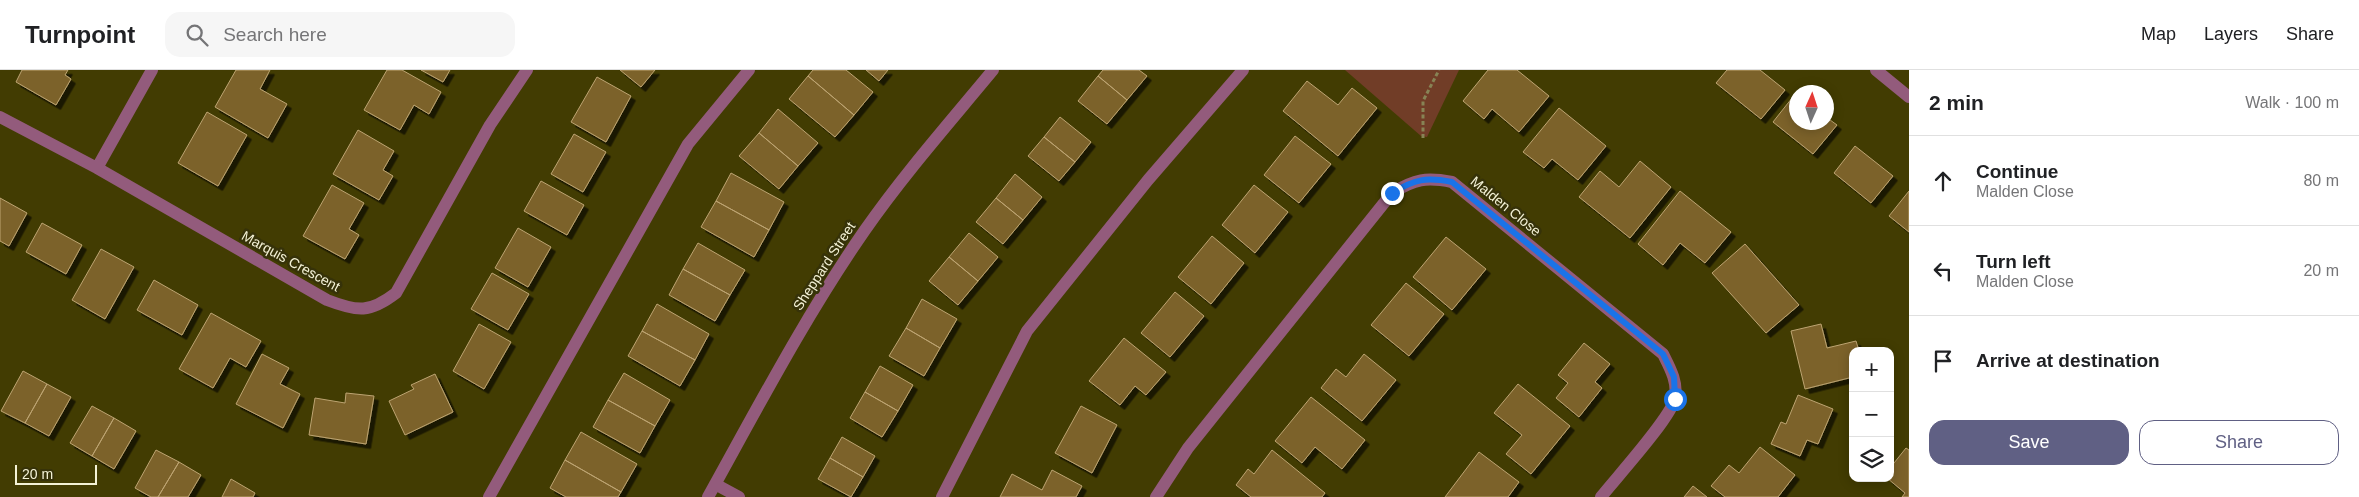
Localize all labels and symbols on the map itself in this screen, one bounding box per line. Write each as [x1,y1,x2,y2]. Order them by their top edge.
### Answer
north arrow [1789,85,1834,130]
street label: Malden Close [1468,173,1544,239]
route end [1381,182,1404,205]
street label: Sheppard Street [790,219,859,313]
street label: Marquis Crescent [239,227,343,295]
route start [1664,388,1687,411]
scale bar [15,462,98,485]

